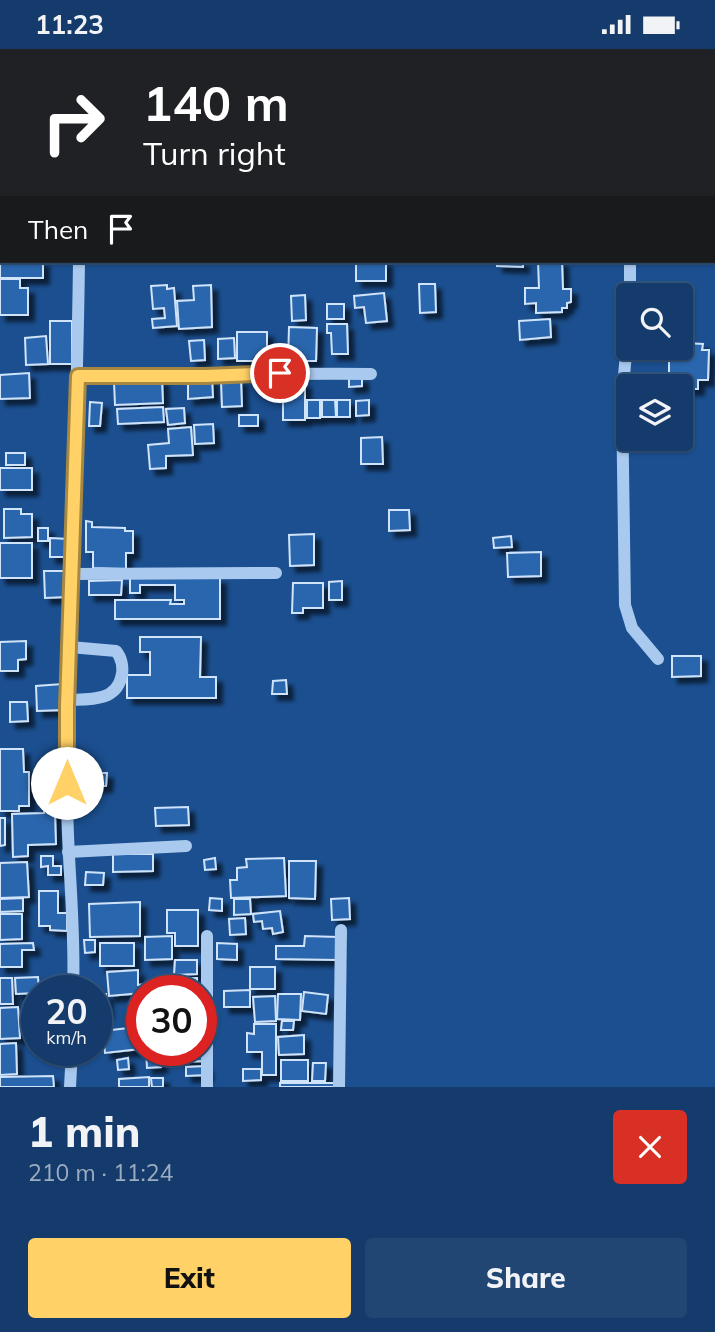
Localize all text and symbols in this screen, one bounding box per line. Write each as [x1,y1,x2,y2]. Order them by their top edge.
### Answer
text: 11:23 [35,8,104,41]
text: 140 m [143,72,289,133]
icon: right [28,77,119,168]
text: Turn right [143,133,286,173]
icon: arrive [102,210,140,248]
text: Then [28,213,88,246]
map controls [616,283,693,451]
button: search [616,283,693,360]
pin [250,343,310,403]
icon: arrive [261,354,299,392]
button: layers [616,374,693,451]
position arrow [30,746,104,820]
speed limit sign: 30 [126,975,217,1066]
text: 20 [45,989,88,1033]
text: km/h [46,1026,87,1049]
text: 1 min [28,1105,141,1158]
button: close [613,1110,687,1184]
text: 210 m · 11:24 [28,1158,173,1187]
button: Exit [28,1238,351,1318]
button: Share [365,1238,687,1318]

